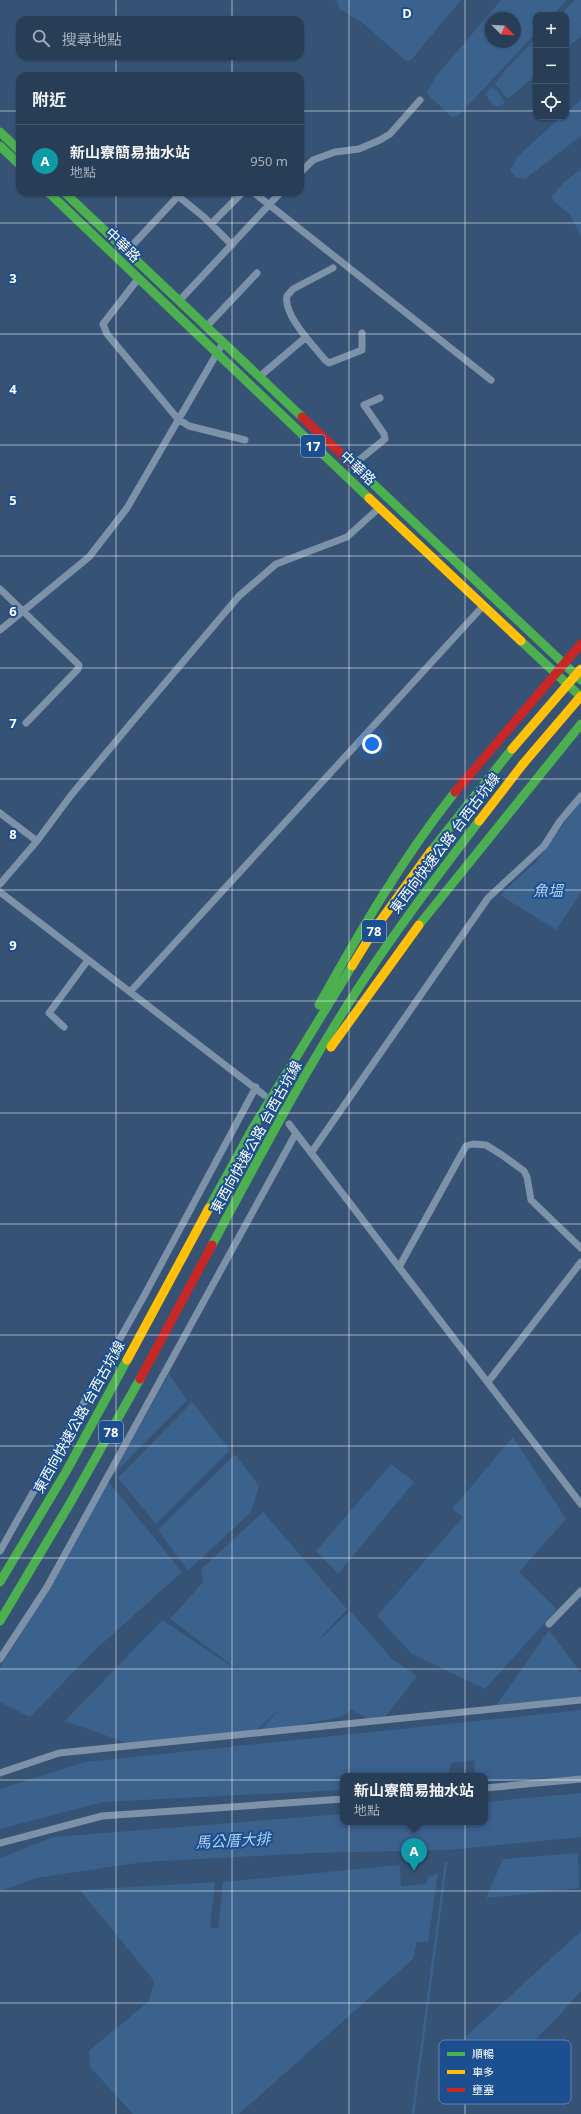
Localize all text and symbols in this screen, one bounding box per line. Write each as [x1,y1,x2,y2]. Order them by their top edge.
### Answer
text: D [402,4,412,22]
north arrow [485,12,521,48]
map controls [533,12,569,120]
button: + [533,12,569,48]
search box [16,16,304,60]
icon: search [30,27,52,49]
text: 搜尋地點 [62,29,122,49]
button: − [533,48,569,84]
button: locate [533,84,569,120]
text: 附近 [32,88,66,111]
text: 新山寮簡易抽水站 [70,142,190,162]
text: A [41,152,50,170]
text: 950 m [250,152,288,170]
text: 地點 [70,163,96,181]
street label: 中華路 [102,223,145,266]
text: 3 [9,269,17,287]
text: 4 [9,380,17,398]
road number: 17 [301,435,325,457]
street label: 中華路 [337,446,380,489]
text: 5 [9,491,17,509]
text: 6 [9,602,17,620]
text: 7 [9,714,17,732]
your location [362,734,382,754]
street label: 東西向快速公路 台西古坑線 [385,768,504,917]
text: 8 [9,825,17,843]
water label: 魚塭 [533,880,565,900]
road number: 78 [362,920,386,942]
text: 9 [9,936,17,954]
street label: 東西向快速公路 台西古坑線 [206,1057,305,1216]
street label: 東西向快速公路 台西古坑線 [29,1337,128,1496]
road number: 78 [99,1421,123,1443]
popup [340,1773,488,1825]
text: 新山寮簡易抽水站 [354,1780,474,1800]
text: 地點 [354,1801,380,1819]
water label: 馬公厝大排 [195,1828,273,1852]
pin: A [401,1838,427,1871]
legend [439,2040,571,2104]
text: 順暢 [472,2046,494,2061]
text: 車多 [472,2064,494,2079]
text: 壅塞 [472,2082,494,2097]

